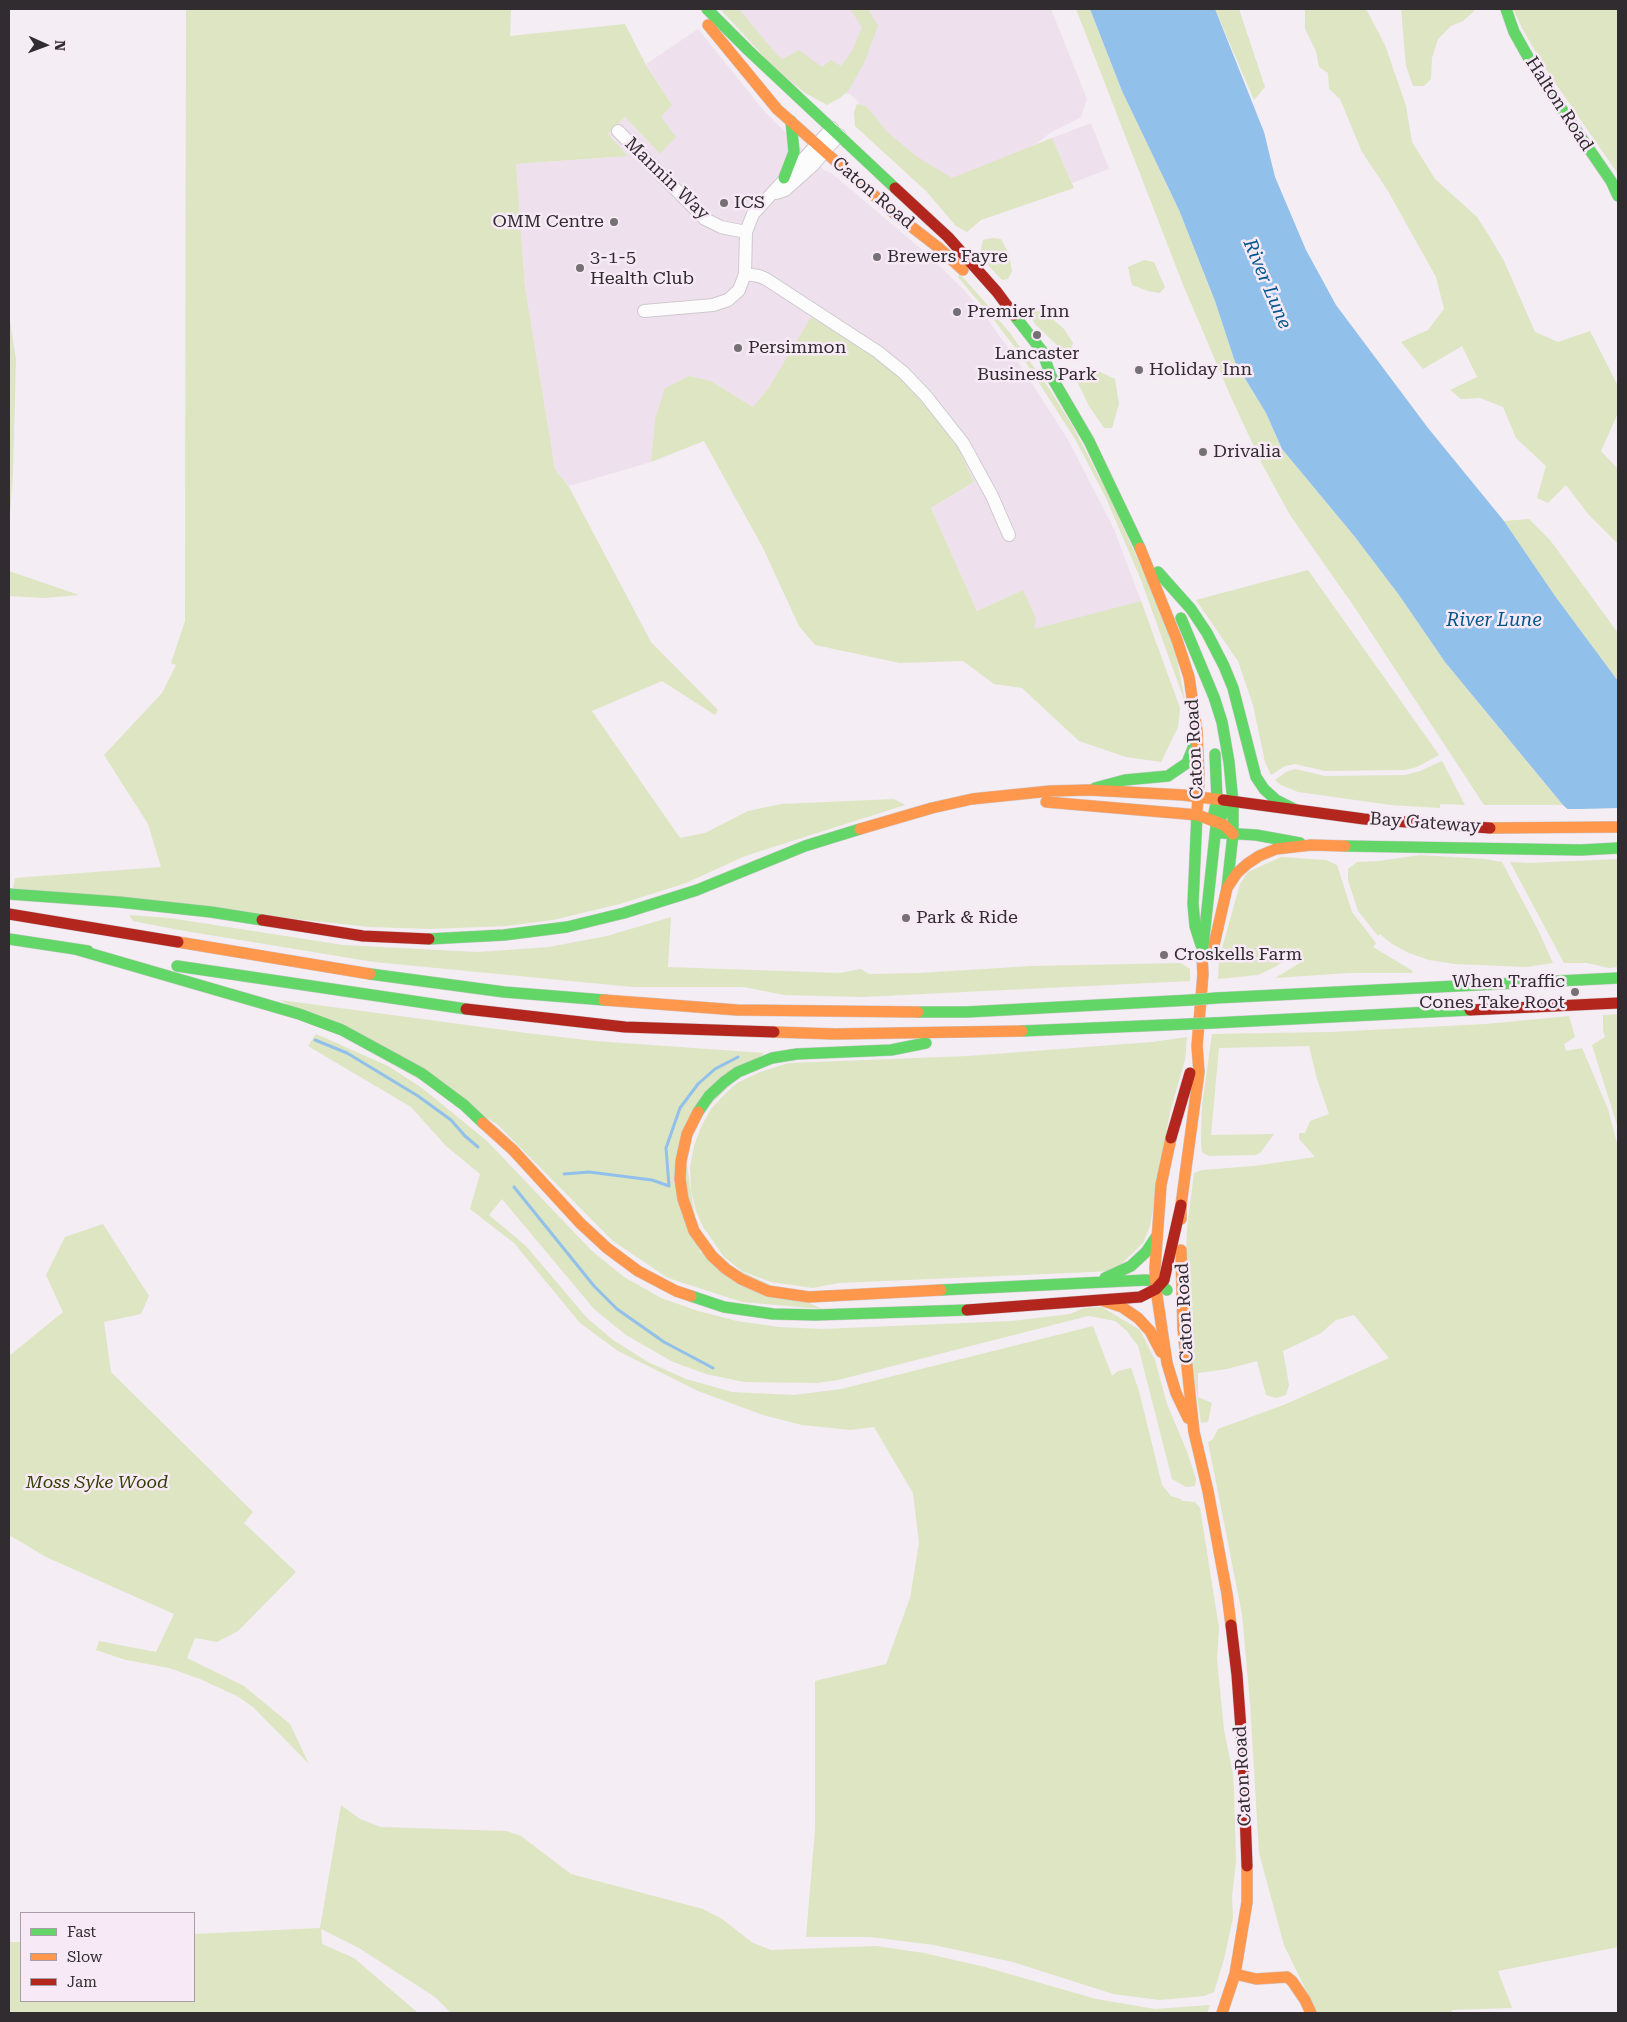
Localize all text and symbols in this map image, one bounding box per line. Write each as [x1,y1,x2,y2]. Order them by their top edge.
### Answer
north arrow [20,20,70,70]
text: N [52,40,68,51]
street label: Halton Road [1521,53,1597,155]
street label: Mannin Way [620,133,714,225]
street label: Caton Road [828,152,918,234]
place label: ICS [734,192,765,214]
marker: ICS [718,197,730,209]
place label: OMM Centre [493,211,604,233]
marker: OMM Centre [608,216,620,228]
water label: River Lune [1238,236,1296,332]
place label: Brewers Fayre [887,246,1008,268]
place label: 3-1-5 Health Club [590,247,694,290]
marker: Brewers Fayre [871,251,883,263]
marker: 3-1-5 Health Club [574,262,586,274]
place label: Premier Inn [967,301,1070,323]
marker: Premier Inn [951,306,963,318]
marker: Lancaster Business Park [1031,329,1043,341]
place label: Persimmon [748,337,846,359]
marker: Persimmon [732,342,744,354]
place label: Lancaster Business Park [977,343,1097,386]
place label: Holiday Inn [1149,359,1252,381]
marker: Holiday Inn [1133,364,1145,376]
place label: Drivalia [1213,441,1281,463]
marker: Drivalia [1197,446,1209,458]
water label: River Lune [1446,609,1542,631]
street label: Caton Road [1182,698,1208,800]
street label: Bay Gateway [1369,808,1481,838]
place label: Park & Ride [916,907,1018,929]
marker: Park & Ride [900,912,912,924]
place label: Croskells Farm [1174,944,1302,966]
marker: Croskells Farm [1158,949,1170,961]
place label: When Traffic Cones Take Root [1419,971,1565,1014]
marker: When Traffic Cones Take Root [1569,986,1581,998]
street label: Caton Road [1172,1262,1198,1364]
park label: Moss Syke Wood [26,1472,168,1494]
street label: Caton Road [1230,1725,1256,1827]
legend [20,1912,195,2002]
text: Fast [67,1923,96,1941]
text: Slow [67,1948,102,1966]
text: Jam [67,1973,97,1991]

